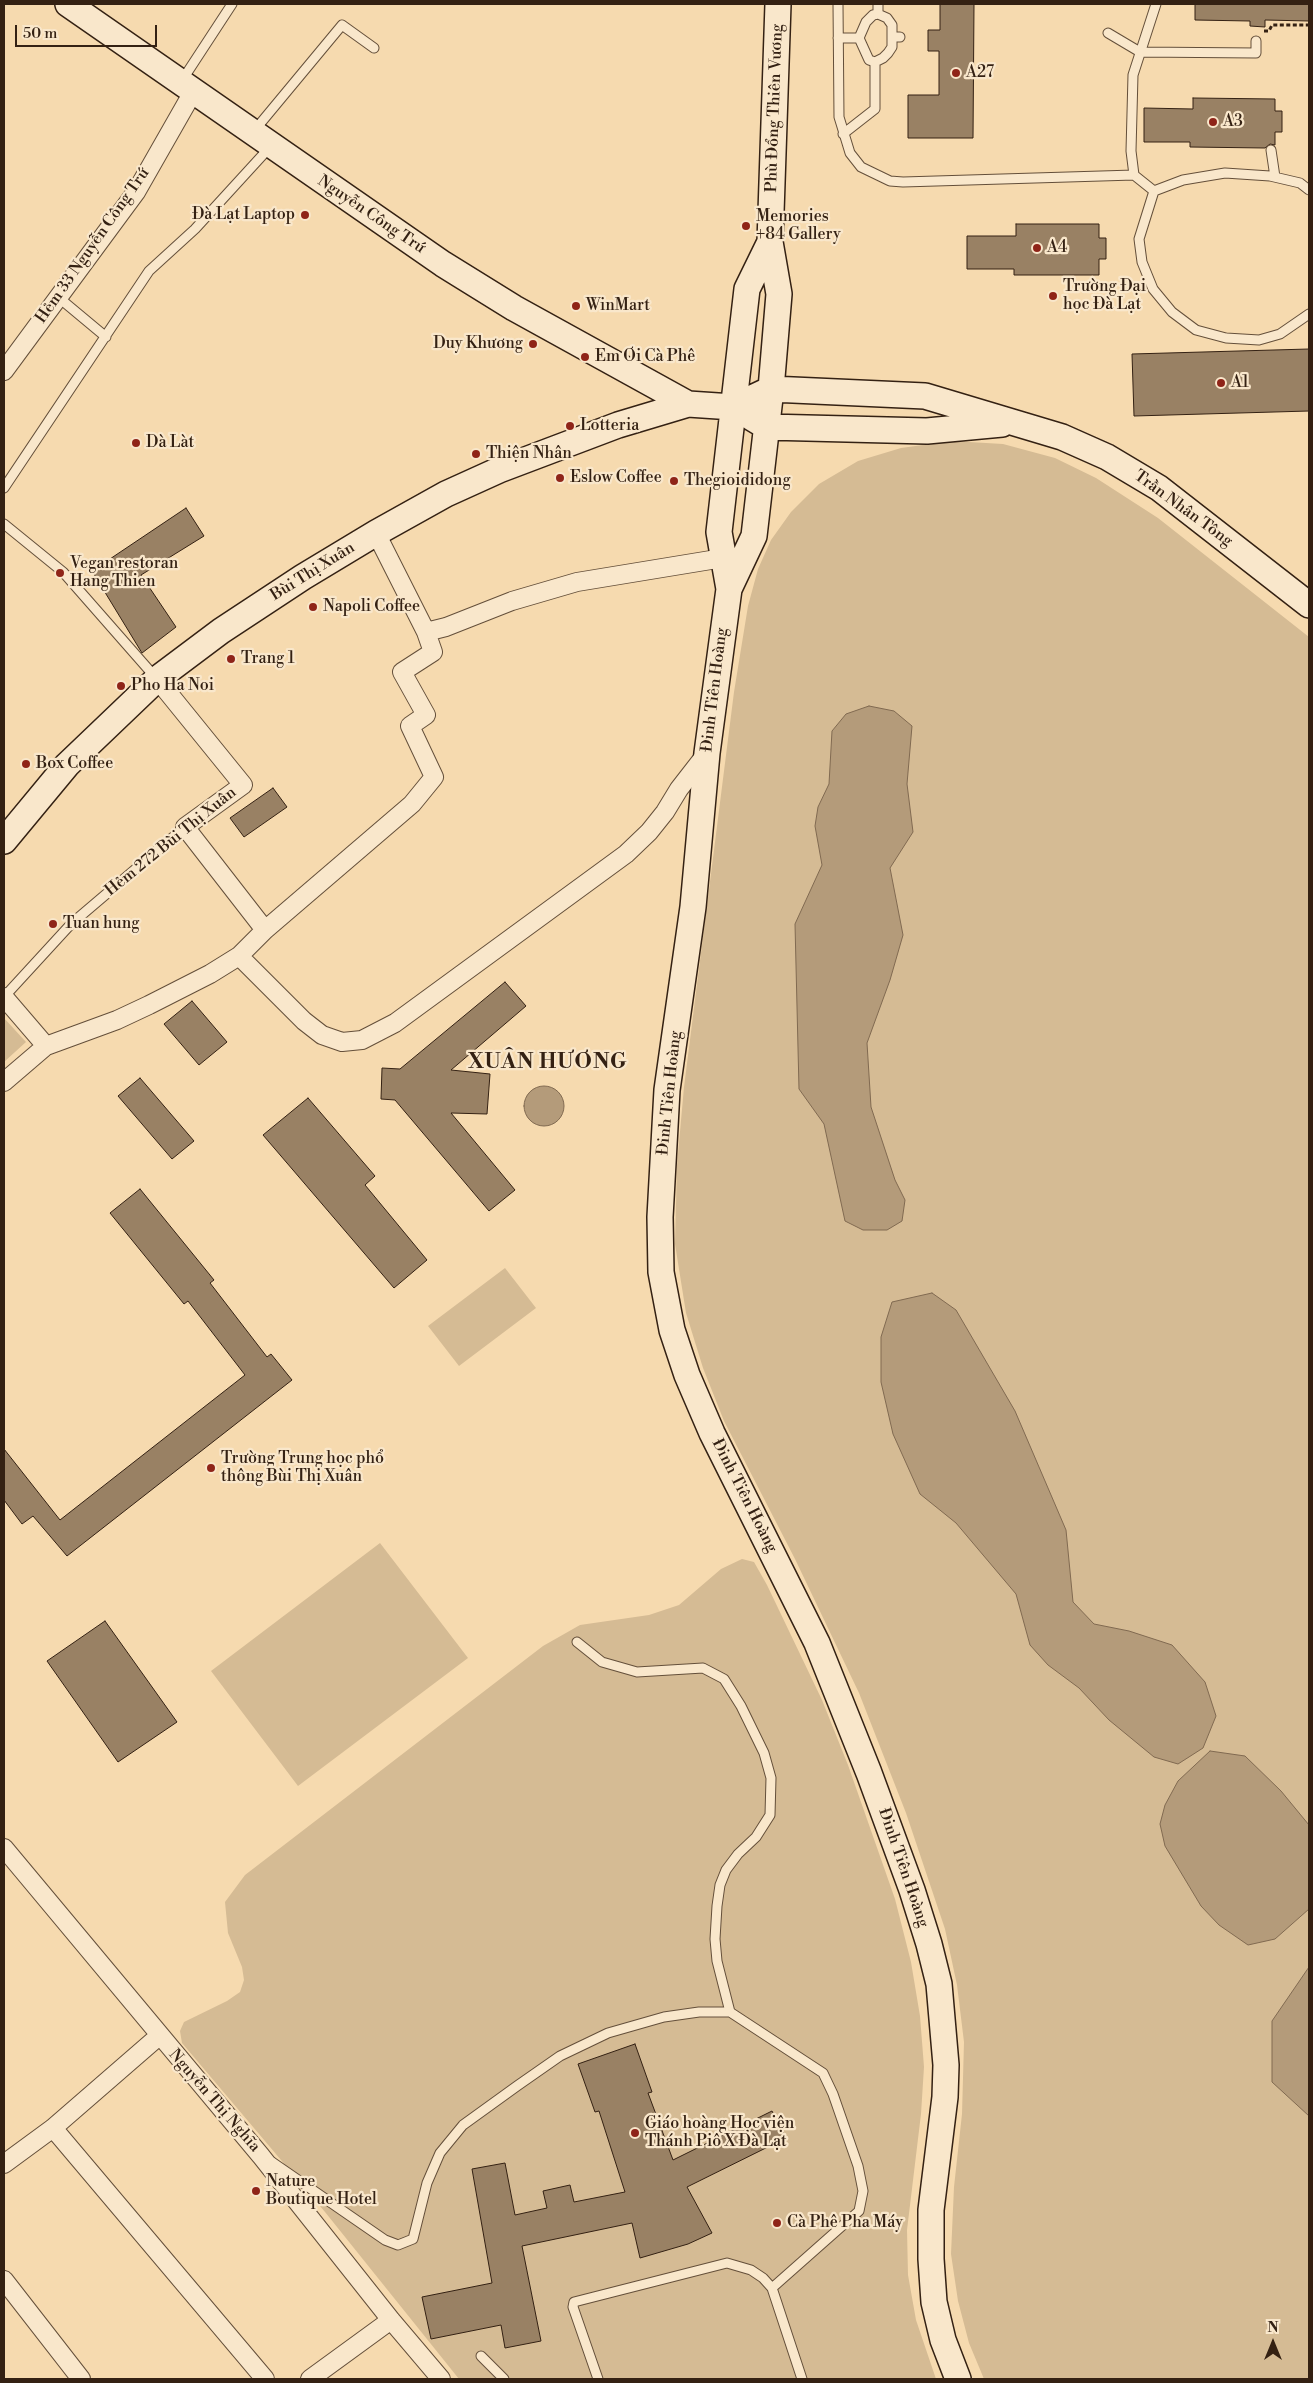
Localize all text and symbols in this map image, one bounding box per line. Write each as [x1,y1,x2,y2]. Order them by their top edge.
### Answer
scale bar [18,15,160,47]
street label: Phù Đổng Thiên Vương [762,23,788,193]
text: 50 m [23,24,57,43]
place label: A27 [966,63,994,83]
marker: A27 [950,67,962,79]
place label: A3 [1223,112,1243,132]
marker: A3 [1207,116,1219,128]
street label: Hẻm 33 Nguyễn Công Trứ [32,165,154,327]
street label: Nguyễn Công Trứ [313,172,429,258]
place label: Đà Lạt Laptop [192,205,295,225]
place label: Memories +84 Gallery [756,207,841,245]
marker: Đà Lạt Laptop [299,209,311,221]
marker: Memories +84 Gallery [740,220,752,232]
place label: A4 [1047,238,1067,258]
marker: A4 [1031,242,1043,254]
place label: Trường Đại học Đà Lạt [1063,277,1146,315]
marker: Trường Đại học Đà Lạt [1047,290,1059,302]
place label: WinMart [586,296,650,316]
marker: WinMart [570,300,582,312]
place label: Duy Khương [433,334,523,354]
marker: Duy Khương [527,338,539,350]
place label: Em Ơi Cà Phê [595,347,695,367]
marker: Em Ơi Cà Phê [579,351,591,363]
place label: A1 [1231,373,1249,393]
marker: A1 [1215,377,1227,389]
place label: Lotteria [580,416,639,436]
marker: Lotteria [564,420,576,432]
place label: Dà Làt [146,433,194,453]
marker: Dà Làt [130,437,142,449]
place label: Thiện Nhân [486,444,572,464]
marker: Thiện Nhân [470,448,482,460]
street label: Trần Nhân Tông [1130,467,1236,551]
place label: Eslow Coffee [570,468,662,488]
place label: Thegioididong [684,471,791,491]
marker: Eslow Coffee [554,472,566,484]
marker: Thegioididong [668,475,680,487]
street label: Bùi Thị Xuân [267,539,359,605]
place label: Vegan restoran Hang Thien [70,554,178,592]
marker: Vegan restoran Hang Thien [54,567,66,579]
place label: Napoli Coffee [323,597,420,617]
marker: Napoli Coffee [307,601,319,613]
street label: Đinh Tiên Hoàng [698,627,732,753]
place label: Trang 1 [241,649,295,669]
marker: Trang 1 [225,653,237,665]
place label: Pho Ha Noi [131,676,214,696]
marker: Pho Ha Noi [115,680,127,692]
place label: Box Coffee [36,754,113,774]
marker: Box Coffee [20,758,32,770]
street label: Hẻm 272 Bùi Thị Xuân [102,783,240,901]
place label: Tuan hung [63,914,139,934]
marker: Tuan hung [47,918,59,930]
street label: Đinh Tiên Hoàng [654,1030,686,1156]
district label: XUÂN HƯƠNG [467,1050,629,1076]
street label: Đinh Tiên Hoàng [707,1436,781,1556]
place label: Trường Trung học phổ thông Bùi Thị Xuân [221,1449,384,1487]
marker: Trường Trung học phổ thông Bùi Thị Xuân [205,1462,217,1474]
street label: Đinh Tiên Hoàng [874,1806,932,1930]
street label: Nguyễn Thị Nghĩa [164,2046,264,2156]
place label: Giáo hoàng Học viện Thánh Piô X Đà Lạt [645,2114,794,2152]
marker: Giáo hoàng Học viện Thánh Piô X Đà Lạt [629,2127,641,2139]
place label: Nature Boutique Hotel [266,2172,377,2210]
marker: Nature Boutique Hotel [250,2185,262,2197]
place label: Cà Phê Pha Máy [787,2213,903,2233]
marker: Cà Phê Pha Máy [771,2217,783,2229]
north arrow [1248,2318,1298,2368]
text: N [1267,2319,1279,2337]

